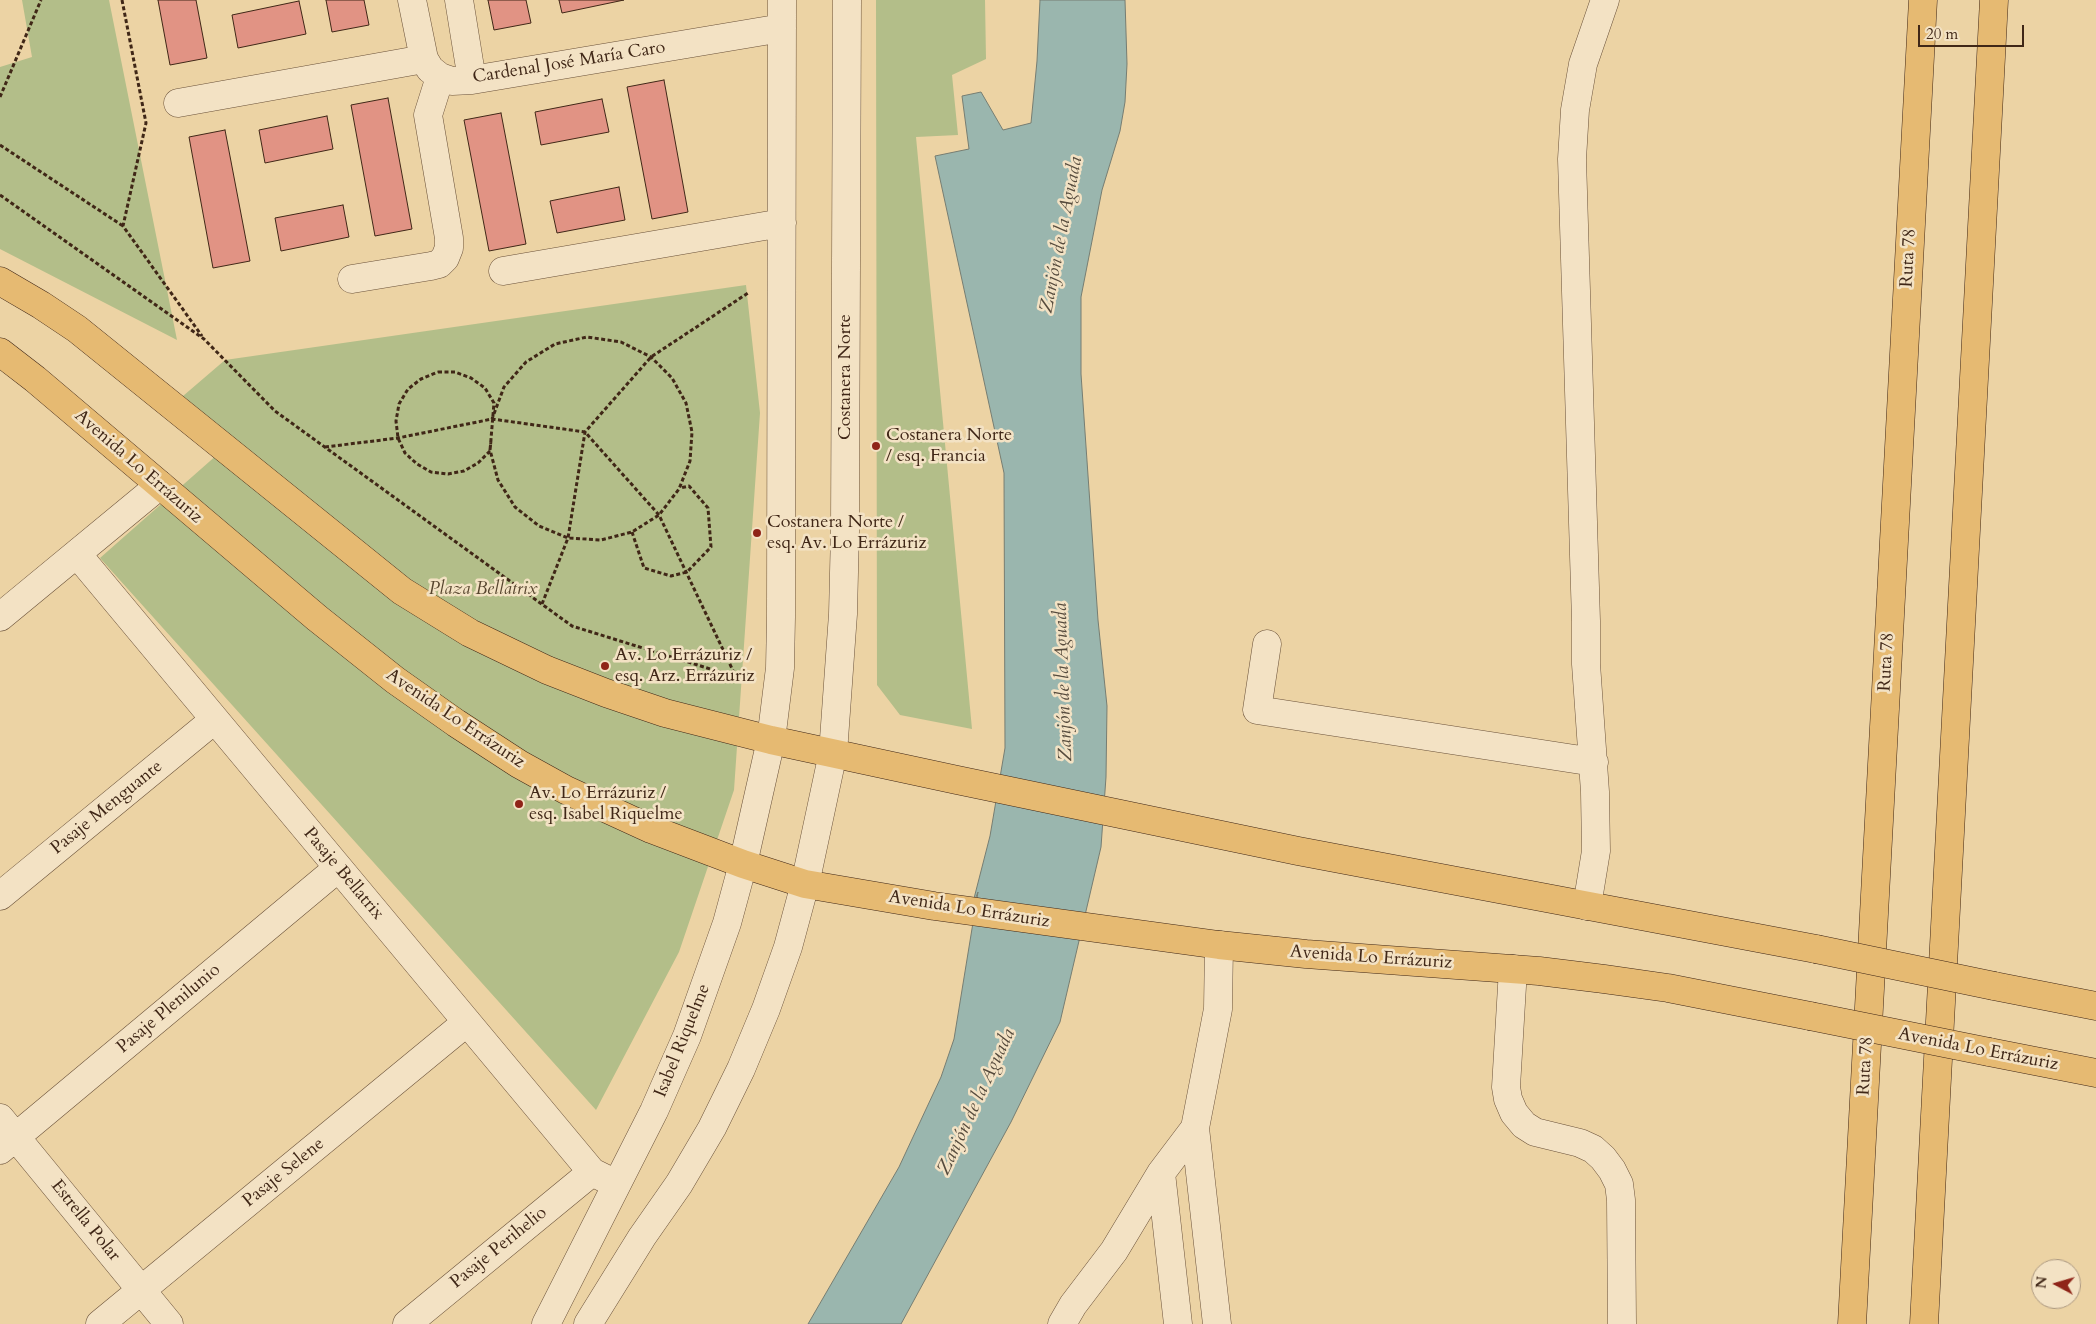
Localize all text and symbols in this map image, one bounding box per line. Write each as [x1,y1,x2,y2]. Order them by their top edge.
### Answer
scale bar [1921,15,2027,47]
text: 20 m [1926,24,1958,44]
street label: Cardenal José María Caro [471,37,667,89]
water label: Zanjón de la Aguada [1036,155,1088,315]
street label: Ruta 78 [1897,228,1921,288]
street label: Costanera Norte [835,314,857,440]
street label: Avenida Lo Errázuriz [70,406,206,528]
place label: Costanera Norte / esq. Francia [886,425,1012,468]
marker: Costanera Norte / esq. Francia [870,440,882,452]
place label: Costanera Norte / esq. Av. Lo Errázuriz [767,512,927,554]
marker: Costanera Norte / esq. Av. Lo Errázuriz [751,527,763,539]
park label: Plaza Bellatrix [429,579,537,601]
water label: Zanjón de la Aguada [1050,602,1078,762]
street label: Ruta 78 [1875,632,1899,692]
place label: Av. Lo Errázuriz / esq. Arz. Errázuriz [615,645,755,688]
marker: Av. Lo Errázuriz / esq. Arz. Errázuriz [599,660,611,672]
street label: Avenida Lo Errázuriz [382,665,528,773]
street label: Pasaje Menguante [47,756,167,860]
place label: Av. Lo Errázuriz / esq. Isabel Riquelme [529,783,683,826]
marker: Av. Lo Errázuriz / esq. Isabel Riquelme [513,798,525,810]
street label: Pasaje Bellatrix [298,823,388,925]
street label: Avenida Lo Errázuriz [887,887,1051,933]
street label: Avenida Lo Errázuriz [1289,942,1453,974]
street label: Pasaje Plenilunio [113,959,225,1059]
street label: Isabel Riquelme [650,981,716,1101]
street label: Avenida Lo Errázuriz [1896,1024,2060,1076]
water label: Zanjón de la Aguada [933,1025,1021,1179]
street label: Ruta 78 [1854,1036,1878,1096]
street label: Pasaje Selene [239,1134,329,1212]
street label: Estrella Polar [46,1176,124,1266]
street label: Pasaje Perihelio [446,1202,552,1294]
north arrow [2031,1259,2081,1309]
text: N [2031,1275,2052,1290]

